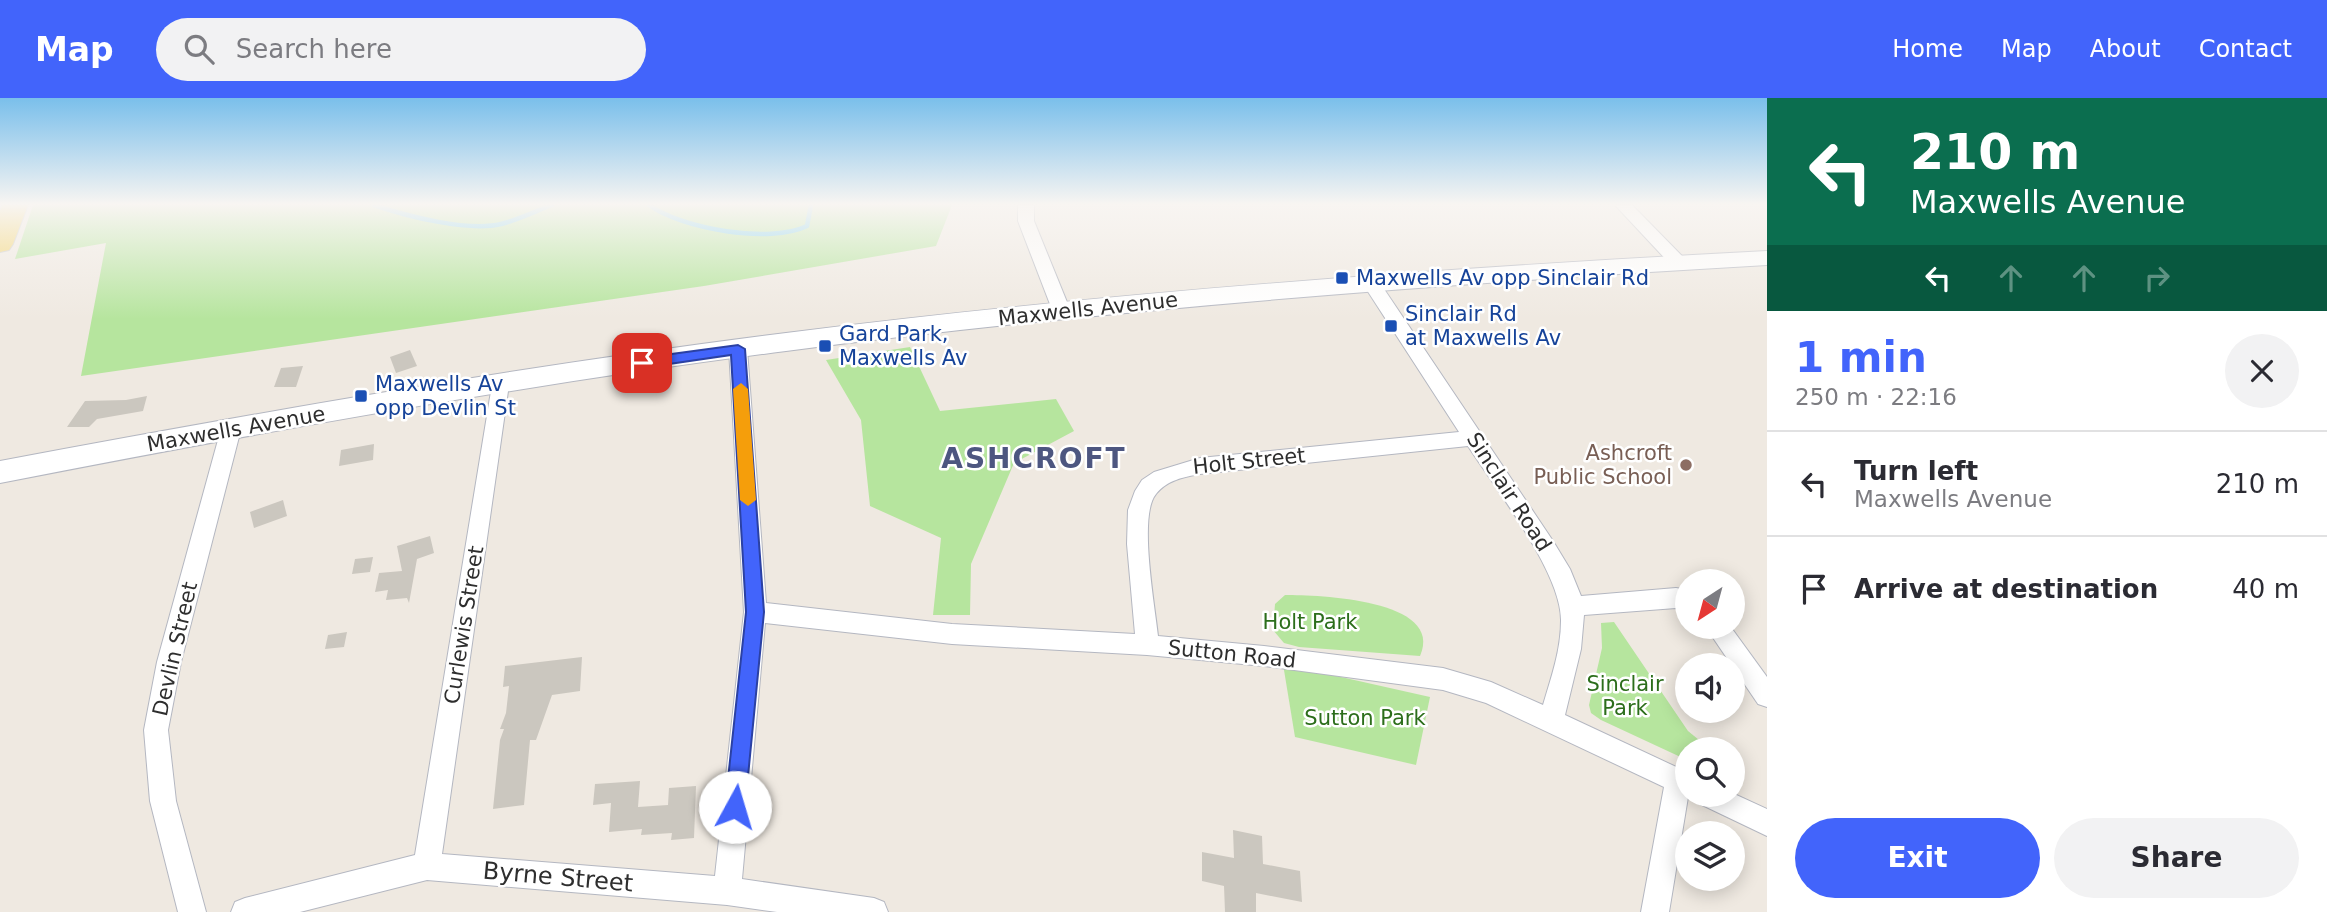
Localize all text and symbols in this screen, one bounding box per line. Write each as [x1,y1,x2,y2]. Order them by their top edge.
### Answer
search box [156,18,646,81]
text: Map [35,30,114,69]
icon: search [180,30,218,68]
text: Search here [236,34,392,64]
text: Home [1892,35,1963,63]
text: Map [2001,35,2052,63]
text: About [2090,35,2161,63]
text: Contact [2199,35,2292,63]
text: 210 m [1910,124,2080,181]
icon: left [1795,126,1886,217]
text: Maxwells Avenue [1910,183,2186,221]
icon: left [1919,259,1957,297]
icon: ahead [1992,259,2030,297]
icon: ahead [2065,259,2103,297]
icon: right [2138,259,2176,297]
place label: Maxwells Av opp Sinclair Rd [1356,266,1649,290]
marker: Maxwells Av opp Sinclair Rd [1334,270,1350,286]
street label: Maxwells Avenue [997,288,1179,330]
place label: Sinclair Rd at Maxwells Av [1405,302,1561,350]
marker: Sinclair Rd at Maxwells Av [1383,318,1399,334]
place label: Gard Park, Maxwells Av [839,322,967,370]
pin [612,333,672,393]
text: 1 min [1795,333,1927,382]
button: close [2225,334,2299,408]
marker: Gard Park, Maxwells Av [817,338,833,354]
icon: arrive [623,344,661,382]
place label: Maxwells Av opp Devlin St [375,372,516,420]
text: 250 m · 22:16 [1795,384,1957,410]
marker: Maxwells Av opp Devlin St [353,388,369,404]
street label: Maxwells Avenue [145,401,327,457]
street label: Sinclair Road [1462,428,1556,556]
place label: Ashcroft Public School [1533,441,1672,489]
district label: ASHCROFT [941,442,1127,475]
street label: Holt Street [1191,443,1307,479]
text: Turn left [1854,456,1978,486]
marker: Ashcroft Public School [1678,457,1694,473]
icon: left [1795,465,1833,503]
text: 210 m [2216,469,2299,499]
text: Maxwells Avenue [1854,486,2052,512]
street label: Curlewis Street [440,544,488,706]
north arrow [1675,569,1745,639]
map controls [1675,569,1745,891]
icon: arrive [1795,570,1833,608]
text: Arrive at destination [1854,574,2158,604]
text: 40 m [2232,574,2299,604]
street label: Devlin Street [148,580,202,718]
park label: Holt Park [1263,610,1358,634]
street label: Sutton Road [1167,635,1297,673]
button: sound [1675,653,1745,723]
park label: Sinclair Park [1586,672,1664,720]
park label: Sutton Park [1304,706,1426,730]
button: search [1675,737,1745,807]
position arrow [698,770,772,844]
button: Exit [1795,818,2040,898]
button: Share [2054,818,2299,898]
button: layers [1675,821,1745,891]
street label: Byrne Street [482,856,634,898]

